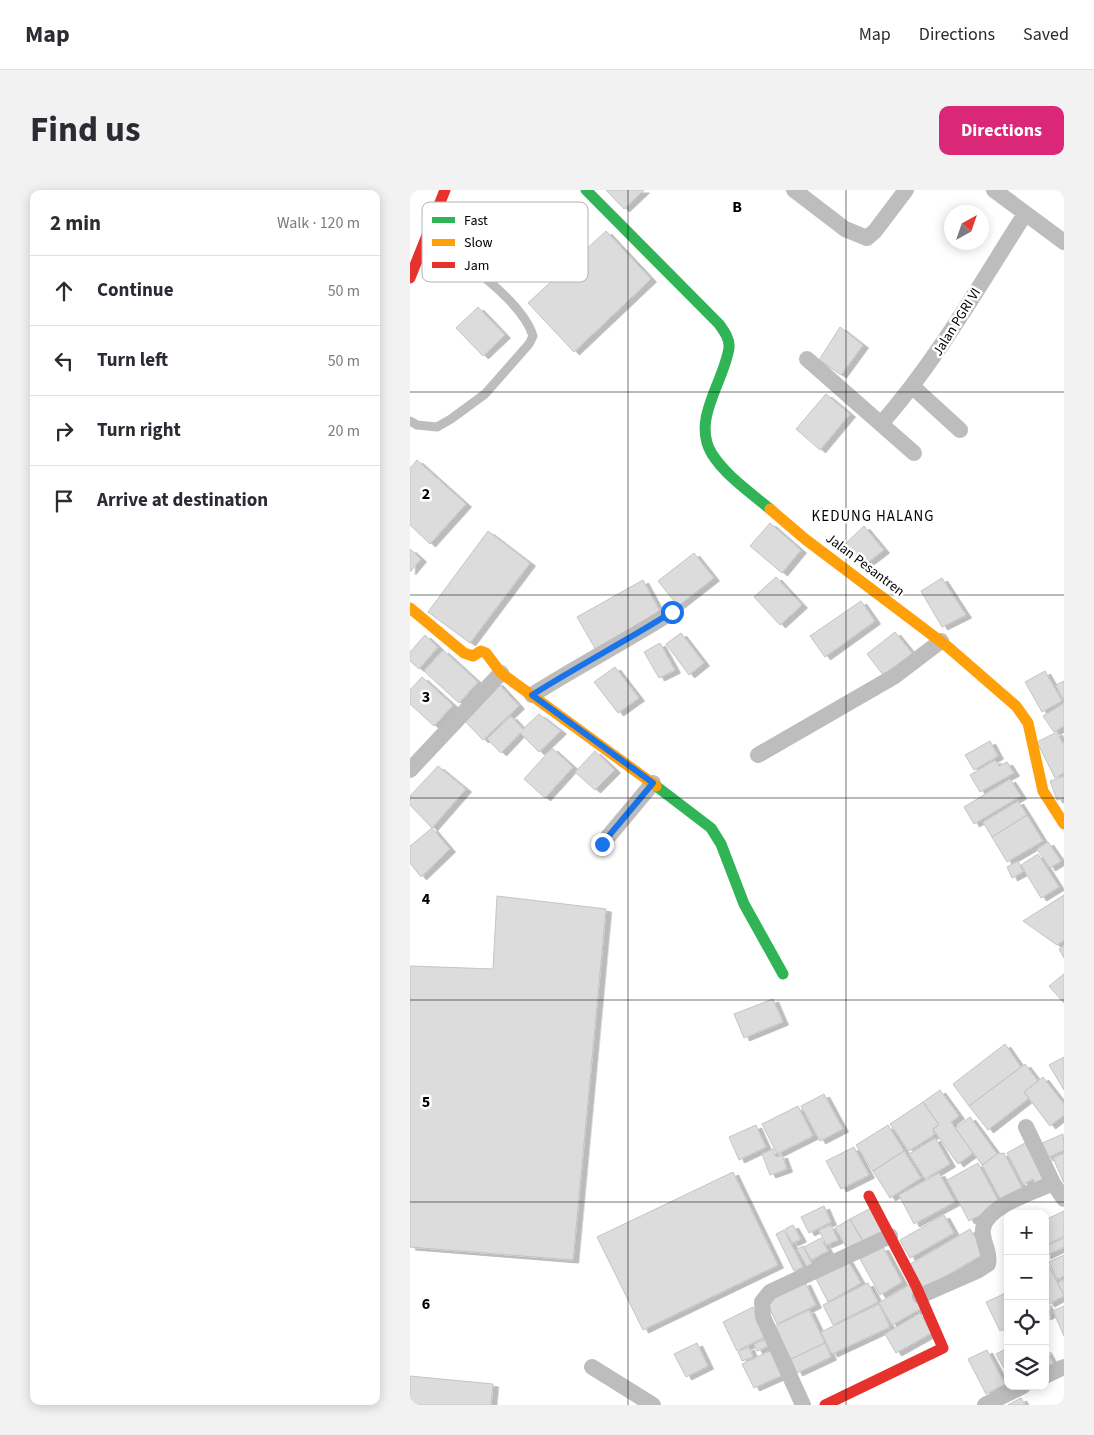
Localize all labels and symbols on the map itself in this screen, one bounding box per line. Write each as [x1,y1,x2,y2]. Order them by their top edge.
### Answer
text: B [732,196,742,218]
legend [422,202,588,282]
north arrow [944,205,989,250]
text: Fast [464,211,488,231]
text: Slow [464,233,493,253]
text: Jam [464,256,489,276]
street label: Jalan PGRI VI [928,284,986,360]
text: 2 [422,483,430,505]
district label: KEDUNG HALANG [812,506,934,527]
street label: Jalan Pesantren [821,529,909,601]
route start [661,601,684,624]
text: 3 [422,686,430,708]
route end [591,833,614,856]
text: 4 [422,888,431,910]
text: 5 [422,1091,430,1113]
text: 6 [422,1293,430,1315]

